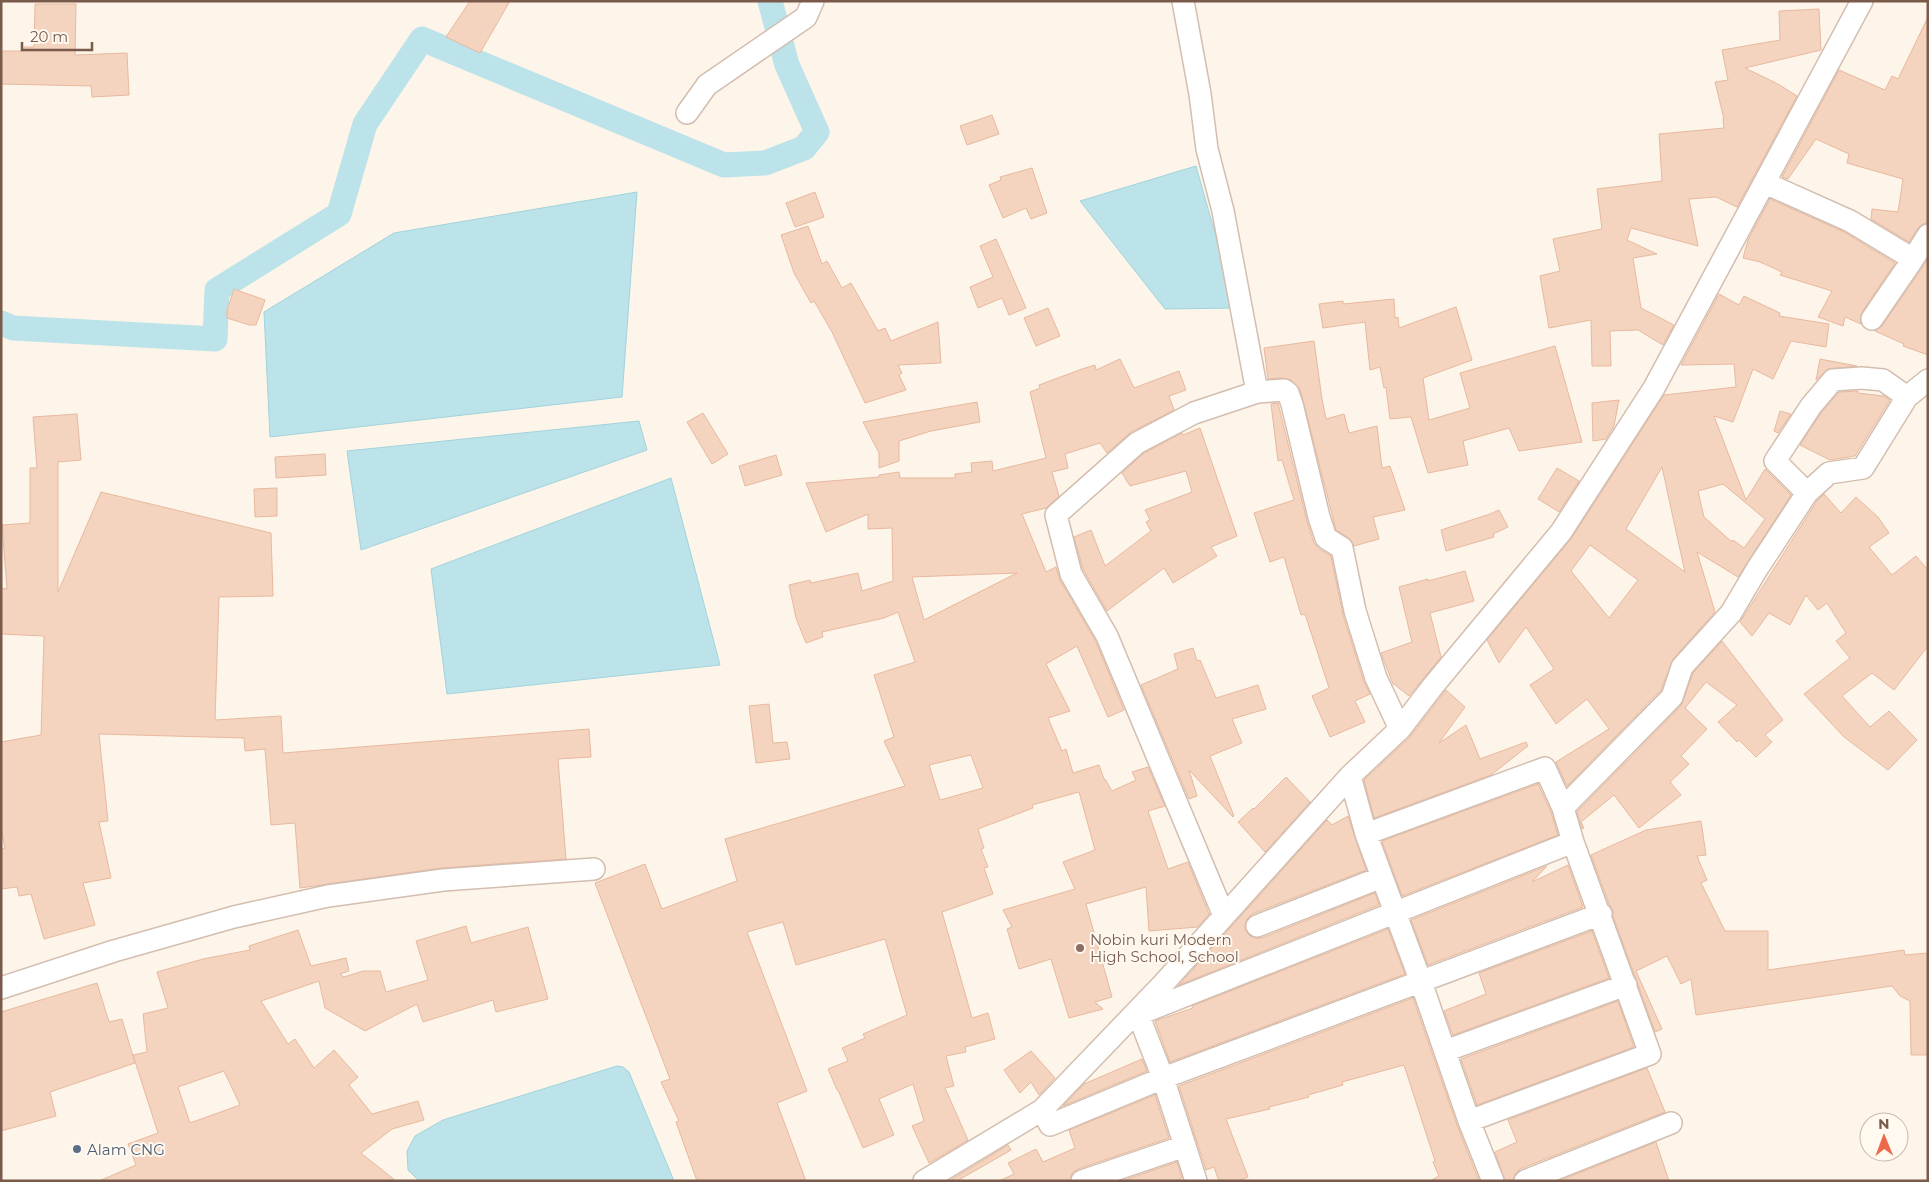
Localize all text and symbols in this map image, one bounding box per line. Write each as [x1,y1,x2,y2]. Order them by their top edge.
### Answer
scale bar [22,20,92,52]
text: 20 m [30,27,68,46]
place label: Nobin kuri Modern High School, School [1090,930,1239,966]
marker: Nobin kuri Modern High School, School [1074,942,1086,954]
north arrow [1859,1112,1909,1162]
text: N [1878,1115,1890,1133]
place label: Alam CNG [87,1140,165,1159]
marker: Alam CNG [71,1143,83,1155]

